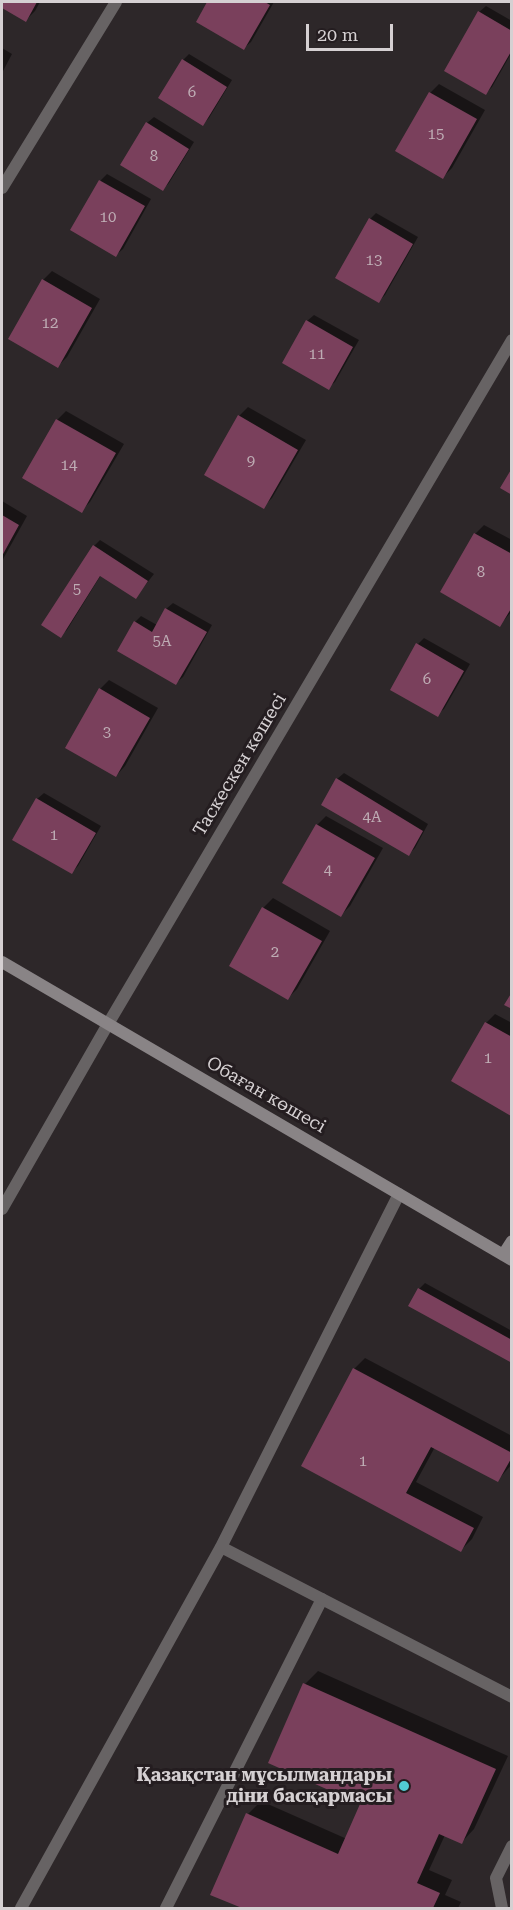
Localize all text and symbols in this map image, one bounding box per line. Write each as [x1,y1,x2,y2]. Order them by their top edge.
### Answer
scale bar [309,12,396,50]
text: 20 m [317,24,358,45]
house number: 6 [188,84,196,102]
house number: 15 [428,126,444,144]
house number: 8 [150,148,158,166]
house number: 10 [100,209,116,227]
house number: 13 [366,252,382,270]
house number: 12 [42,315,58,333]
house number: 11 [309,346,325,364]
house number: 9 [247,453,255,471]
house number: 14 [61,457,77,475]
house number: 8 [477,564,485,582]
house number: 5 [73,581,81,599]
house number: 5А [153,633,171,651]
house number: 6 [423,671,431,689]
street label: Таскескен көшесі [189,690,291,840]
house number: 3 [103,724,111,742]
house number: 4А [363,809,381,827]
house number: 1 [50,827,58,845]
house number: 4 [324,862,332,880]
house number: 2 [271,944,279,962]
house number: 1 [484,1050,492,1068]
street label: Обаған көшесі [202,1052,330,1138]
house number: 1 [359,1453,367,1471]
place label: Қазақстан мұсылмандары діни басқармасы [137,1765,392,1808]
marker: Қазақстан мұсылмандары діни басқармасы [397,1779,411,1793]

